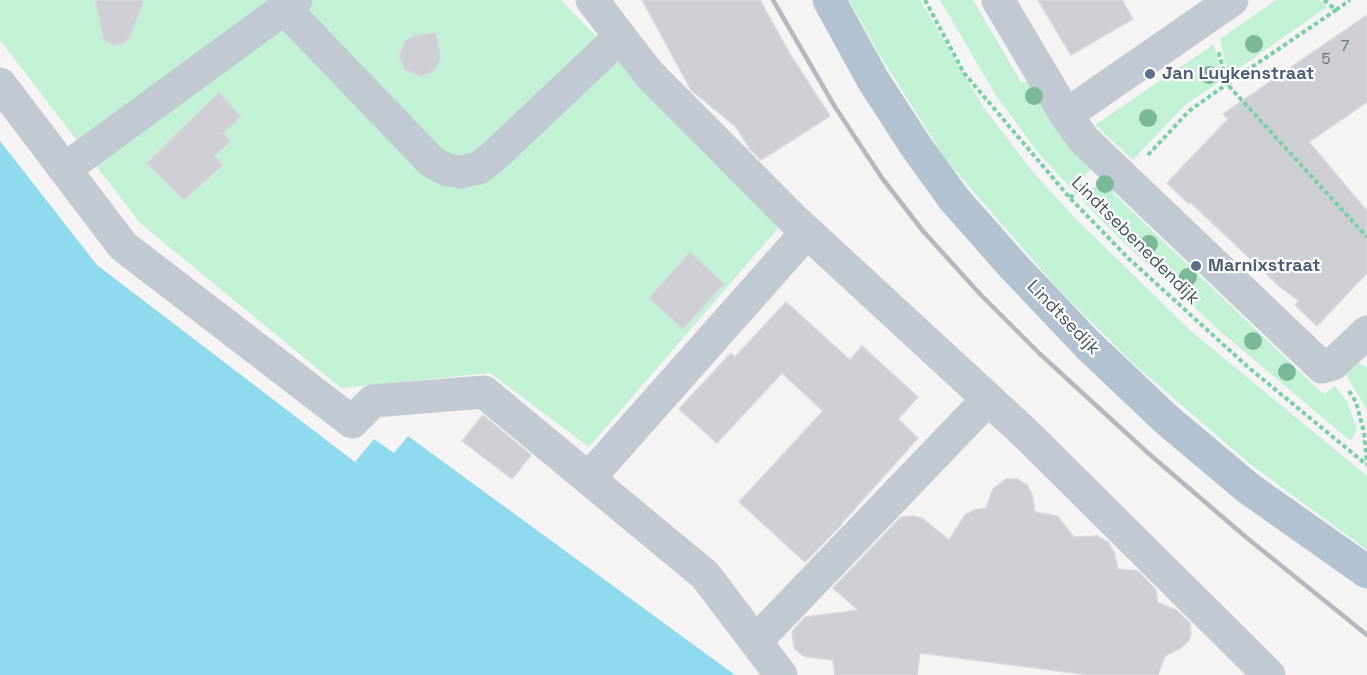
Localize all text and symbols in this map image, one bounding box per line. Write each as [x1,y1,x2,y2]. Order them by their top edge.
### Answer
house number: 7 [1341,38,1349,56]
house number: 5 [1322,51,1330,69]
place label: Jan Luykenstraat [1162,63,1314,85]
marker: Jan Luykenstraat [1143,67,1157,81]
street label: Lindtsebenedendijk [1066,172,1204,310]
place label: Marnixstraat [1208,255,1321,277]
marker: Marnixstraat [1189,259,1203,273]
street label: Lindtsedijk [1022,276,1104,360]

